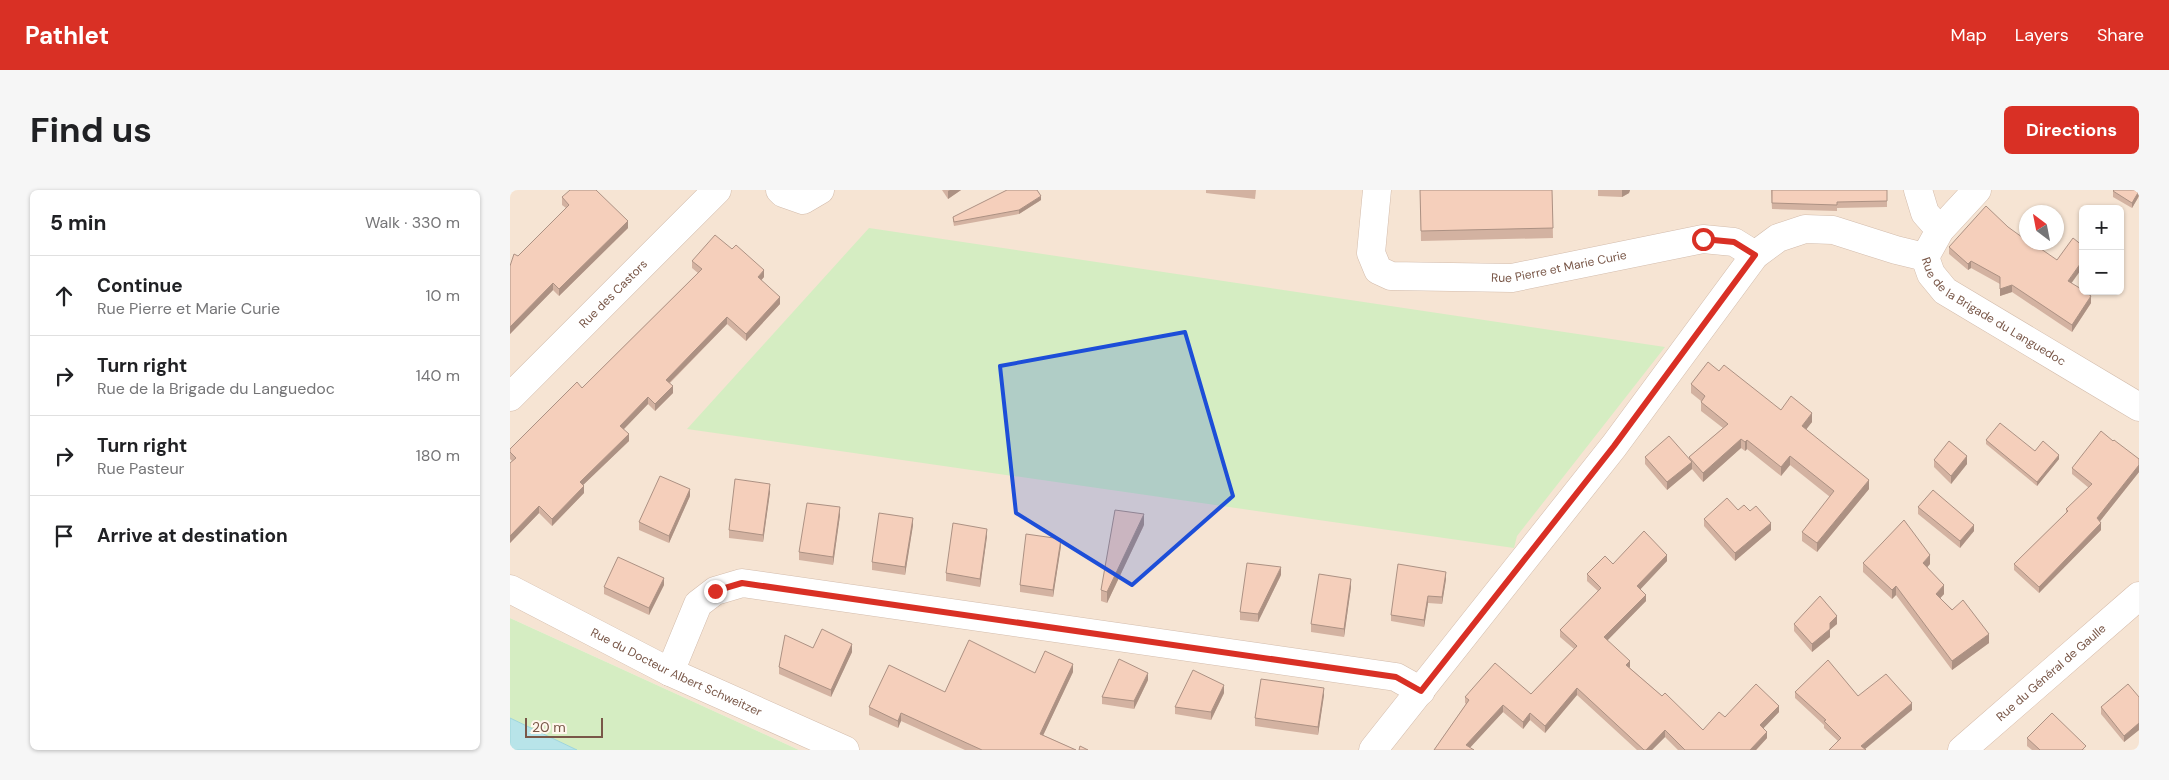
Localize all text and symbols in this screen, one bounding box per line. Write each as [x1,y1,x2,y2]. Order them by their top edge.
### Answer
text: Pathlet [25,20,109,51]
text: Map [1951,23,1987,47]
text: Layers [2015,23,2069,47]
text: Share [2097,23,2144,47]
button: Directions [2004,106,2139,154]
text: Find us [30,107,152,153]
north arrow [2019,205,2064,250]
map controls [2079,205,2124,295]
button: + [2079,205,2124,250]
text: 5 min [50,209,106,237]
text: Walk · 330 m [365,212,460,233]
route start [1692,228,1715,251]
street label: Rue Pierre et Marie Curie [1491,247,1628,286]
button: − [2079,250,2124,295]
street label: Rue de la Brigade du Languedoc [1918,255,2069,369]
street label: Rue des Castors [576,256,651,331]
text: Continue [97,273,183,298]
icon: ahead [50,282,78,310]
text: 10 m [426,285,460,306]
text: Rue Pierre et Marie Curie [97,298,280,319]
text: Turn right [97,353,187,378]
icon: right [50,362,78,390]
text: 140 m [416,365,460,386]
text: Rue de la Brigade du Languedoc [97,378,335,399]
text: Turn right [97,433,187,458]
icon: right [50,442,78,470]
text: 180 m [416,445,460,466]
text: Rue Pasteur [97,458,185,479]
icon: arrive [50,522,78,550]
text: Arrive at destination [97,523,288,548]
route end [704,580,727,603]
street label: Rue du Général de Gaulle [1993,620,2109,725]
street label: Rue du Docteur Albert Schweitzer [588,624,765,720]
scale bar [525,715,602,738]
text: 20 m [532,718,566,736]

